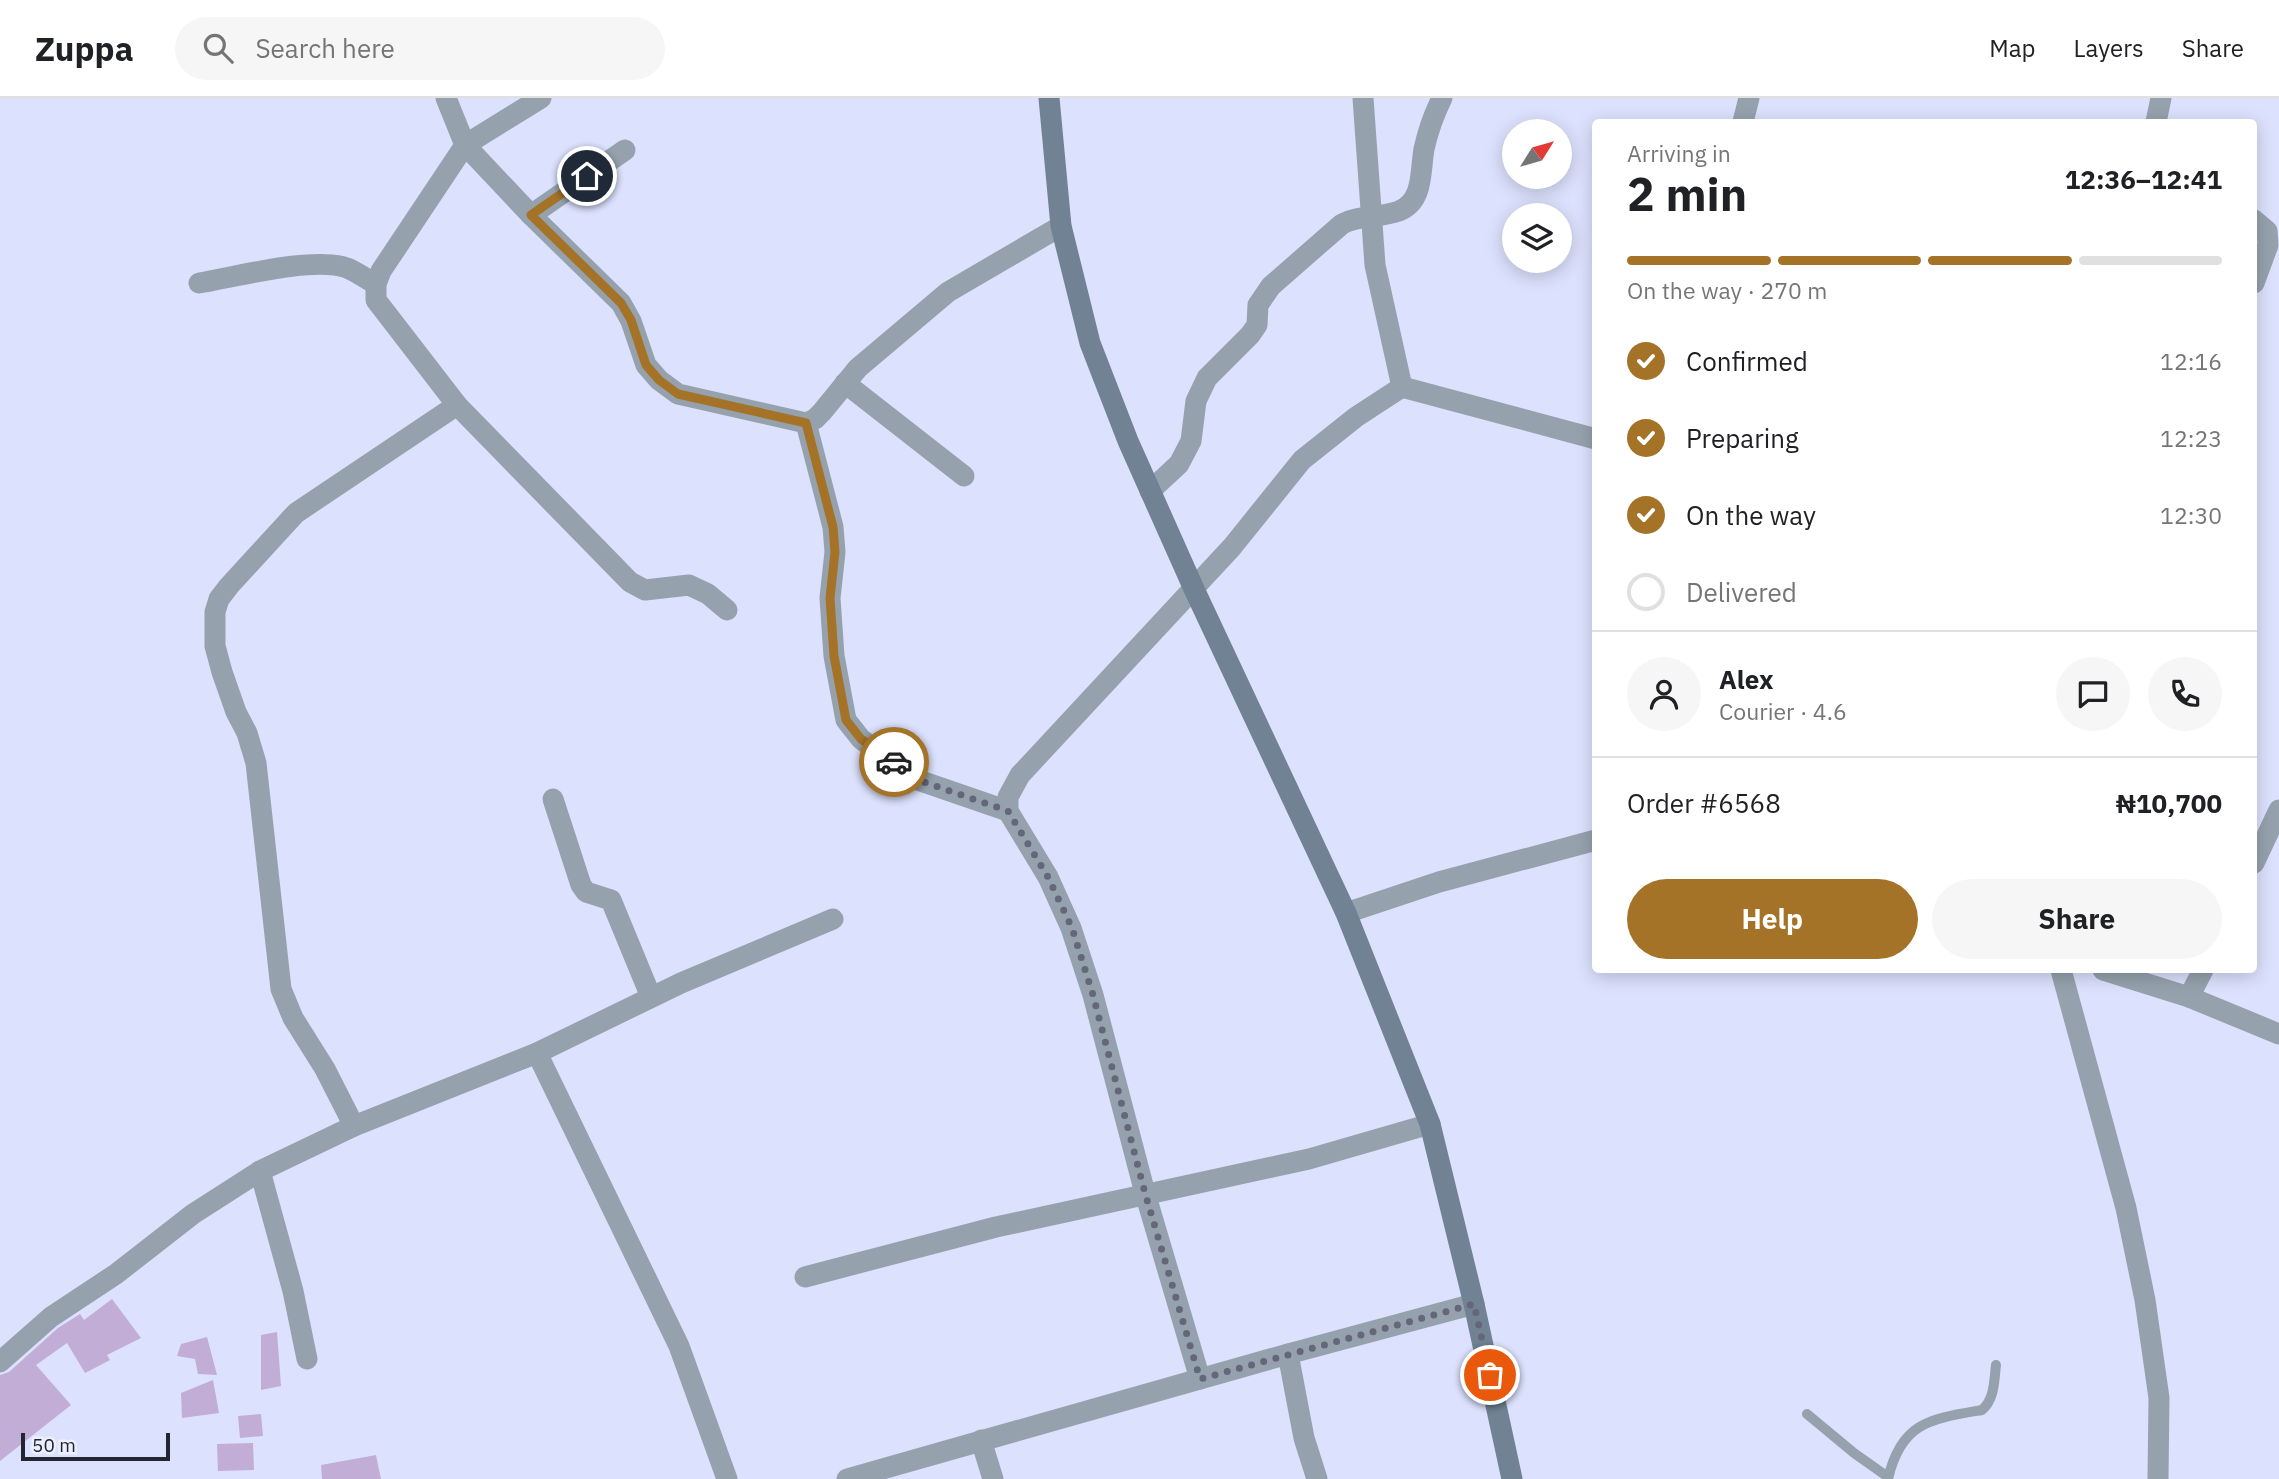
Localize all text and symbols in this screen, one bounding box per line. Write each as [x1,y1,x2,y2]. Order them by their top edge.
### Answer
search box [175,17,665,80]
text: Zuppa [35,27,133,70]
icon: search [199,29,237,67]
text: Search here [255,31,395,65]
text: Map [1989,32,2036,64]
text: Layers [2074,32,2144,64]
text: Share [2182,32,2244,64]
north arrow [1502,119,1572,189]
map controls [1502,119,1572,273]
text: Arriving in [1627,138,1731,168]
pin [557,146,617,206]
icon: home [568,157,606,195]
text: 12:36–12:41 [2065,162,2222,196]
text: 2 min [1627,164,1747,224]
button: layers [1502,203,1572,273]
text: On the way · 270 m [1627,275,1827,305]
icon: check [1627,342,1665,380]
text: Confirmed [1686,344,1808,378]
text: 12:16 [2160,346,2222,376]
icon: check [1627,419,1665,457]
text: Preparing [1686,421,1799,455]
text: 12:23 [2160,423,2222,453]
icon: check [1627,496,1665,534]
text: On the way [1686,498,1816,532]
text: 12:30 [2160,500,2222,530]
text: Delivered [1686,575,1797,609]
button: person [1627,657,1701,731]
button: chat [2056,657,2130,731]
button: phone [2148,657,2222,731]
text: Alex [1719,662,1773,696]
text: Courier · 4.6 [1719,696,1847,726]
courier [859,727,929,797]
icon: car [875,743,913,781]
text: Order #6568 [1627,786,1781,820]
text: ₦10,700 [2116,786,2222,820]
button: Help [1627,879,1918,959]
button: Share [1932,879,2222,959]
pin [1460,1345,1520,1405]
icon: bag [1471,1356,1509,1394]
scale bar [21,1430,170,1462]
text: 50 m [32,1433,76,1457]

